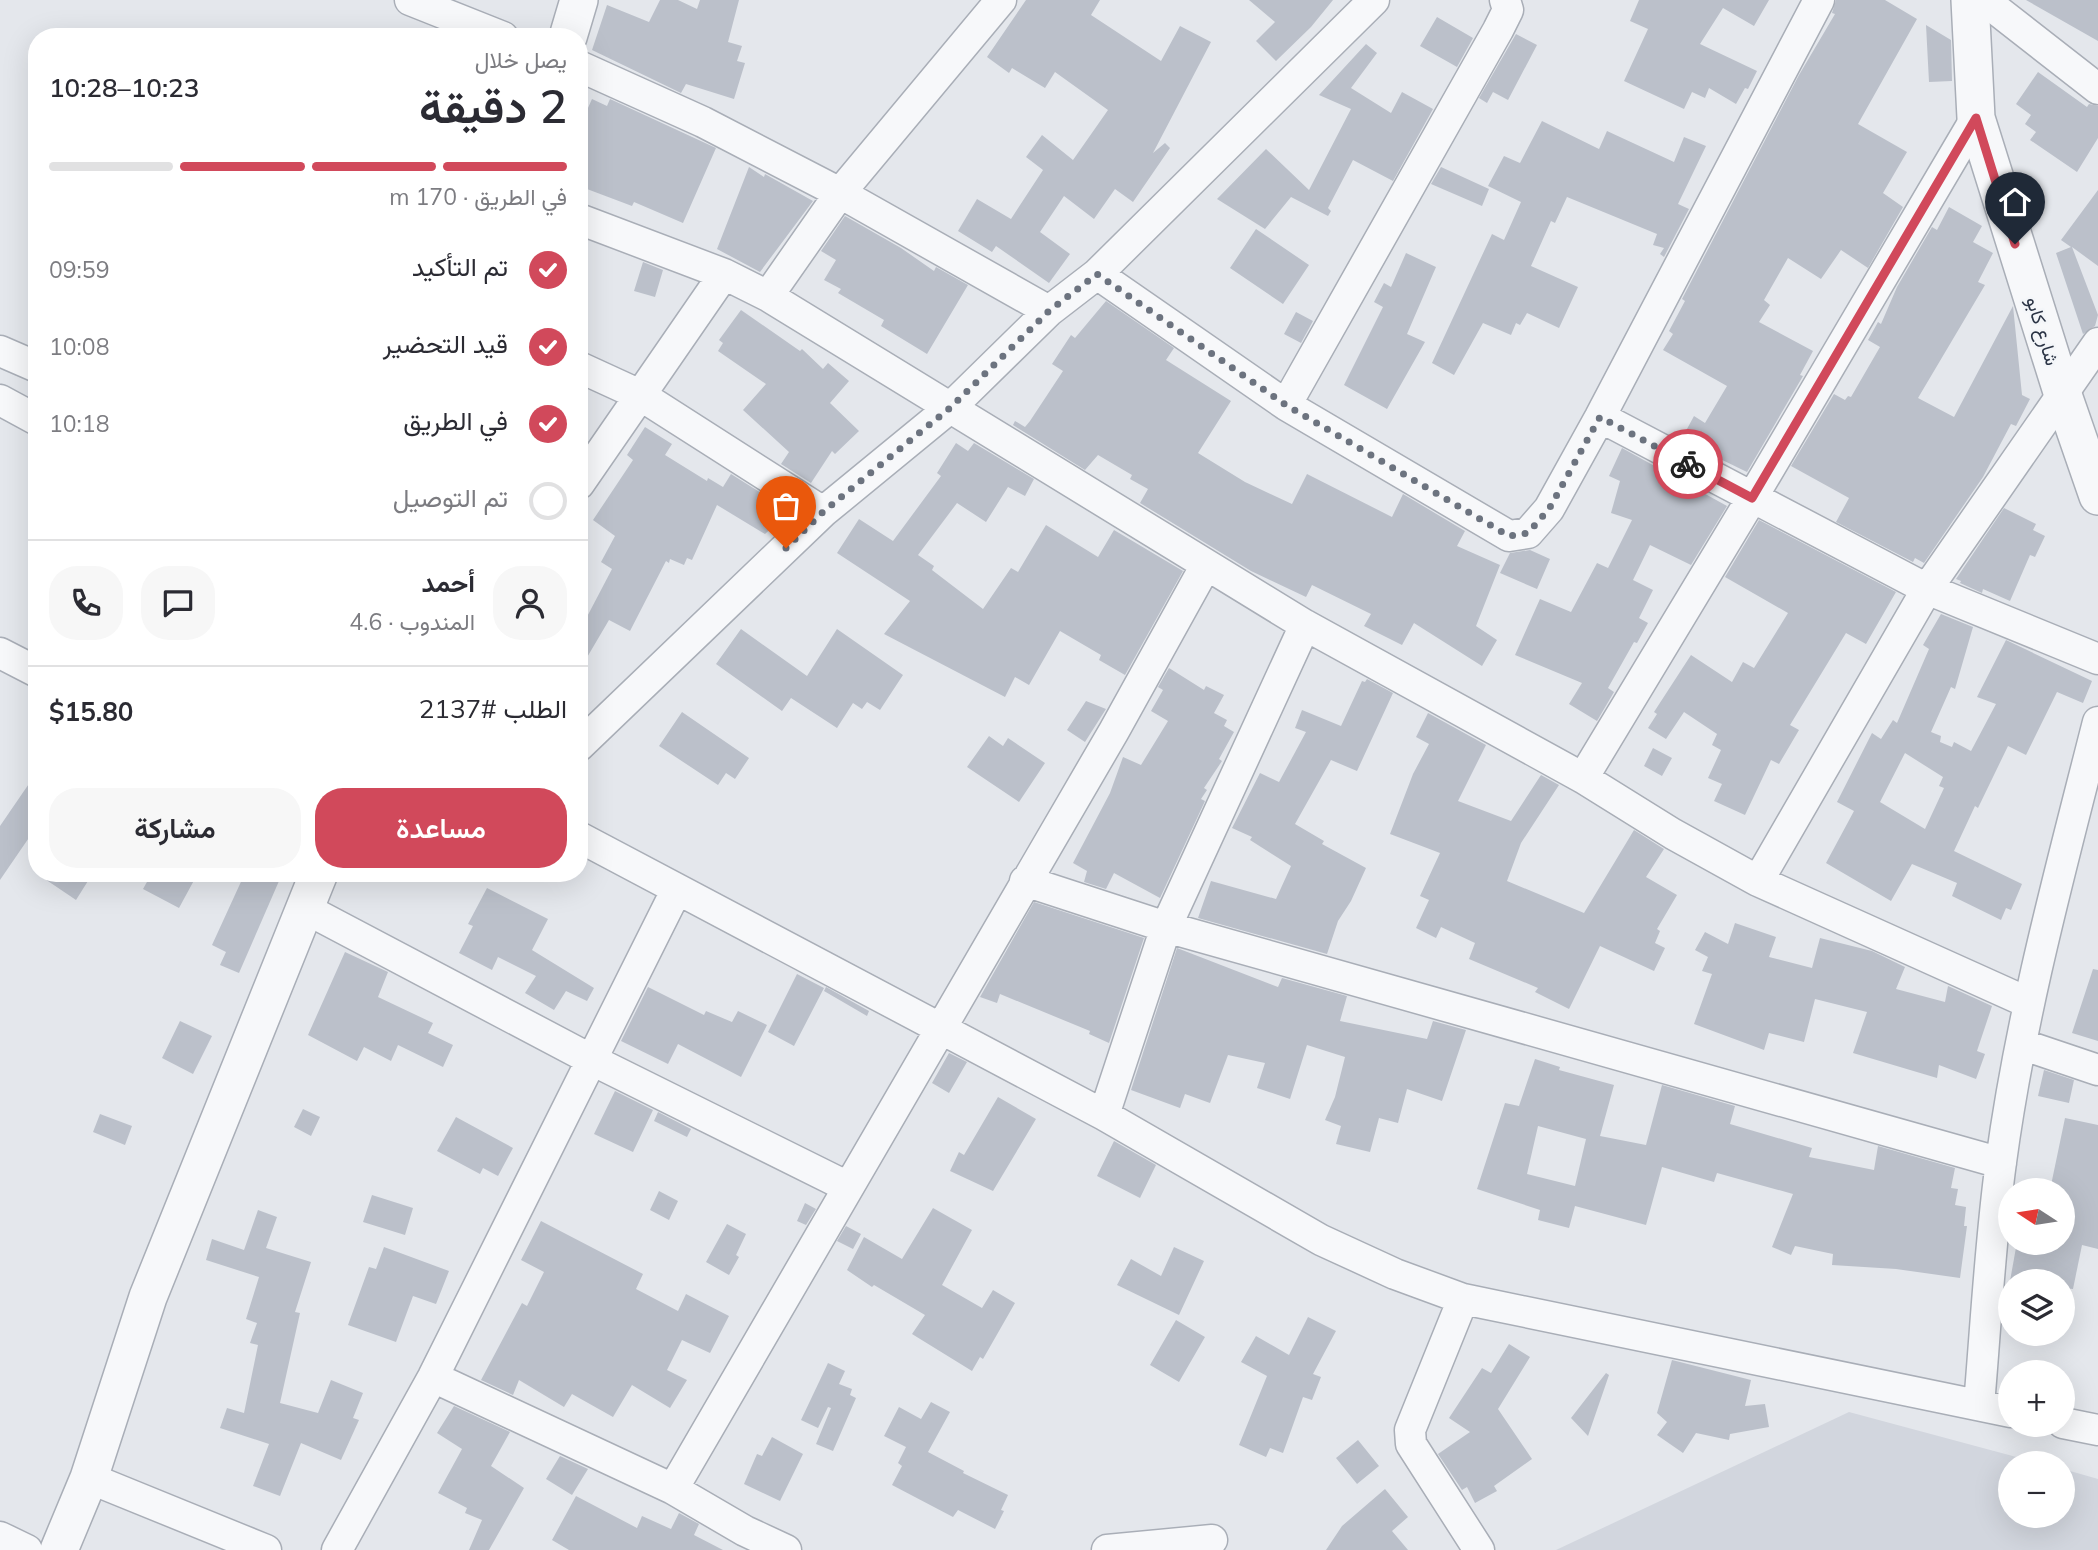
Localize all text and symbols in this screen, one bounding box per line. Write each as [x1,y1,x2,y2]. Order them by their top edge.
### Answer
text: يصل خلال [475,45,567,74]
text: 10:23–10:28 [49,71,199,104]
text: 2 دقيقة [419,77,567,135]
pin [1985,172,2045,244]
text: في الطريق · 170 m [389,182,567,211]
icon: home [1996,183,2034,221]
text: تم التأكيد [412,250,508,283]
icon: check [529,251,567,289]
text: 09:59 [49,255,109,284]
street label: شارع كابو [2020,294,2065,369]
text: قيد التحضير [383,327,508,360]
icon: check [529,328,567,366]
text: 10:08 [49,332,109,361]
text: في الطريق [403,404,508,437]
icon: check [529,405,567,443]
text: 10:18 [49,409,109,438]
courier [1653,429,1723,499]
icon: bike [1669,445,1707,483]
pin [756,476,816,548]
text: تم التوصيل [393,481,508,514]
icon: bag [767,487,805,525]
button: phone [49,566,123,640]
button: chat [141,566,215,640]
text: أحمد [422,566,475,599]
button: person [493,566,567,640]
text: المندوب · 4.6 [349,607,475,636]
text: الطلب #2137 [419,692,567,725]
text: $15.80 [49,695,133,728]
button: مشاركة [49,788,301,868]
button: مساعدة [315,788,567,868]
north arrow [1998,1178,2076,1255]
map controls [1998,1178,2075,1528]
button: layers [1998,1269,2075,1346]
button: + [1998,1360,2075,1437]
button: − [1998,1451,2075,1528]

